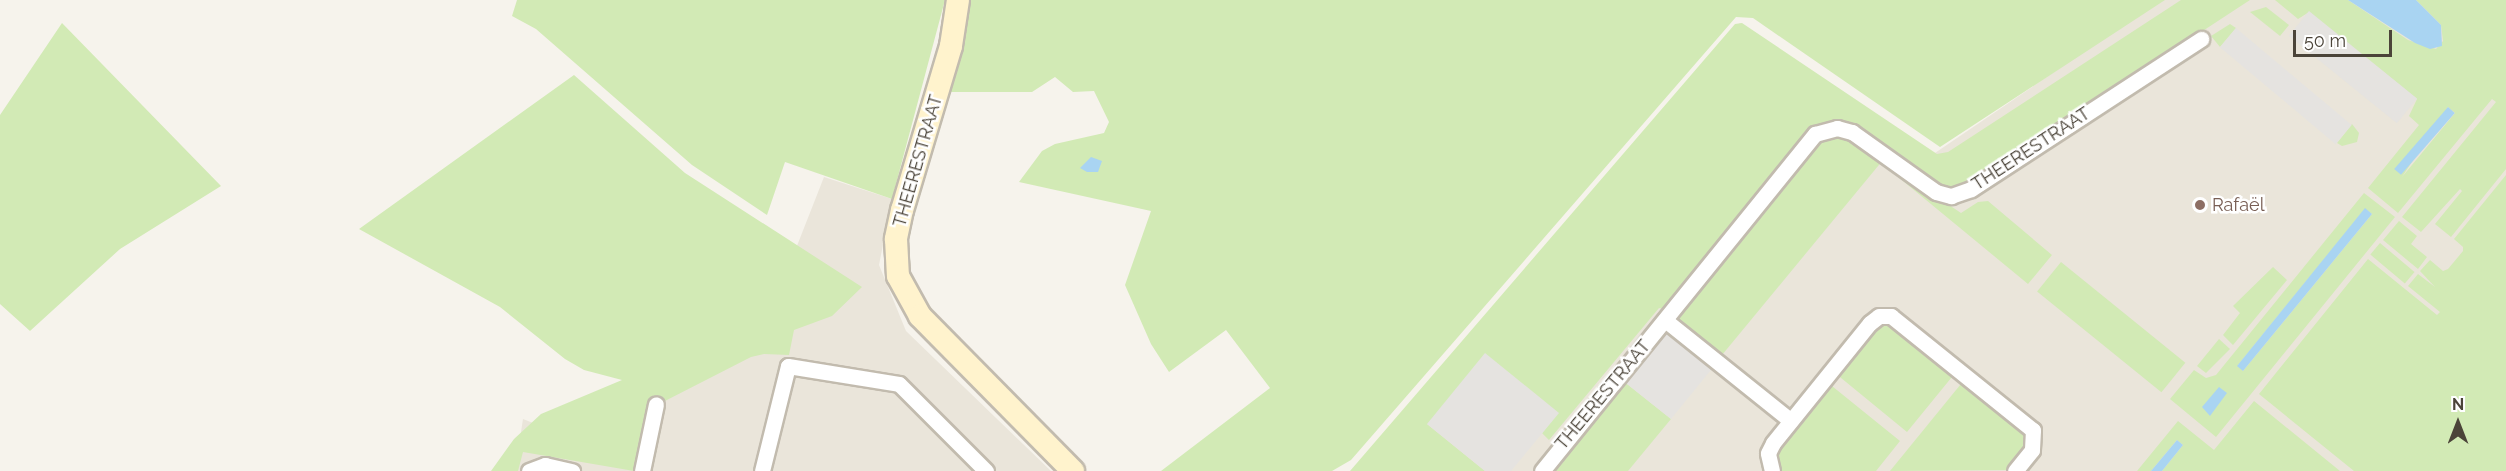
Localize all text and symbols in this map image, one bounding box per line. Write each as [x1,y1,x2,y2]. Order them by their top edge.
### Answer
scale bar [2296,18,2395,56]
text: 50 m [2304,30,2346,51]
street label: THEERESTRAAT [889,92,947,230]
street label: THEERESTRAAT [1968,103,2094,195]
place label: Rafaël [2212,194,2265,216]
marker: Rafaël [2193,198,2207,212]
street label: THEERESTRAAT [1551,336,1655,454]
north arrow [2428,393,2488,453]
text: N [2452,395,2464,414]

